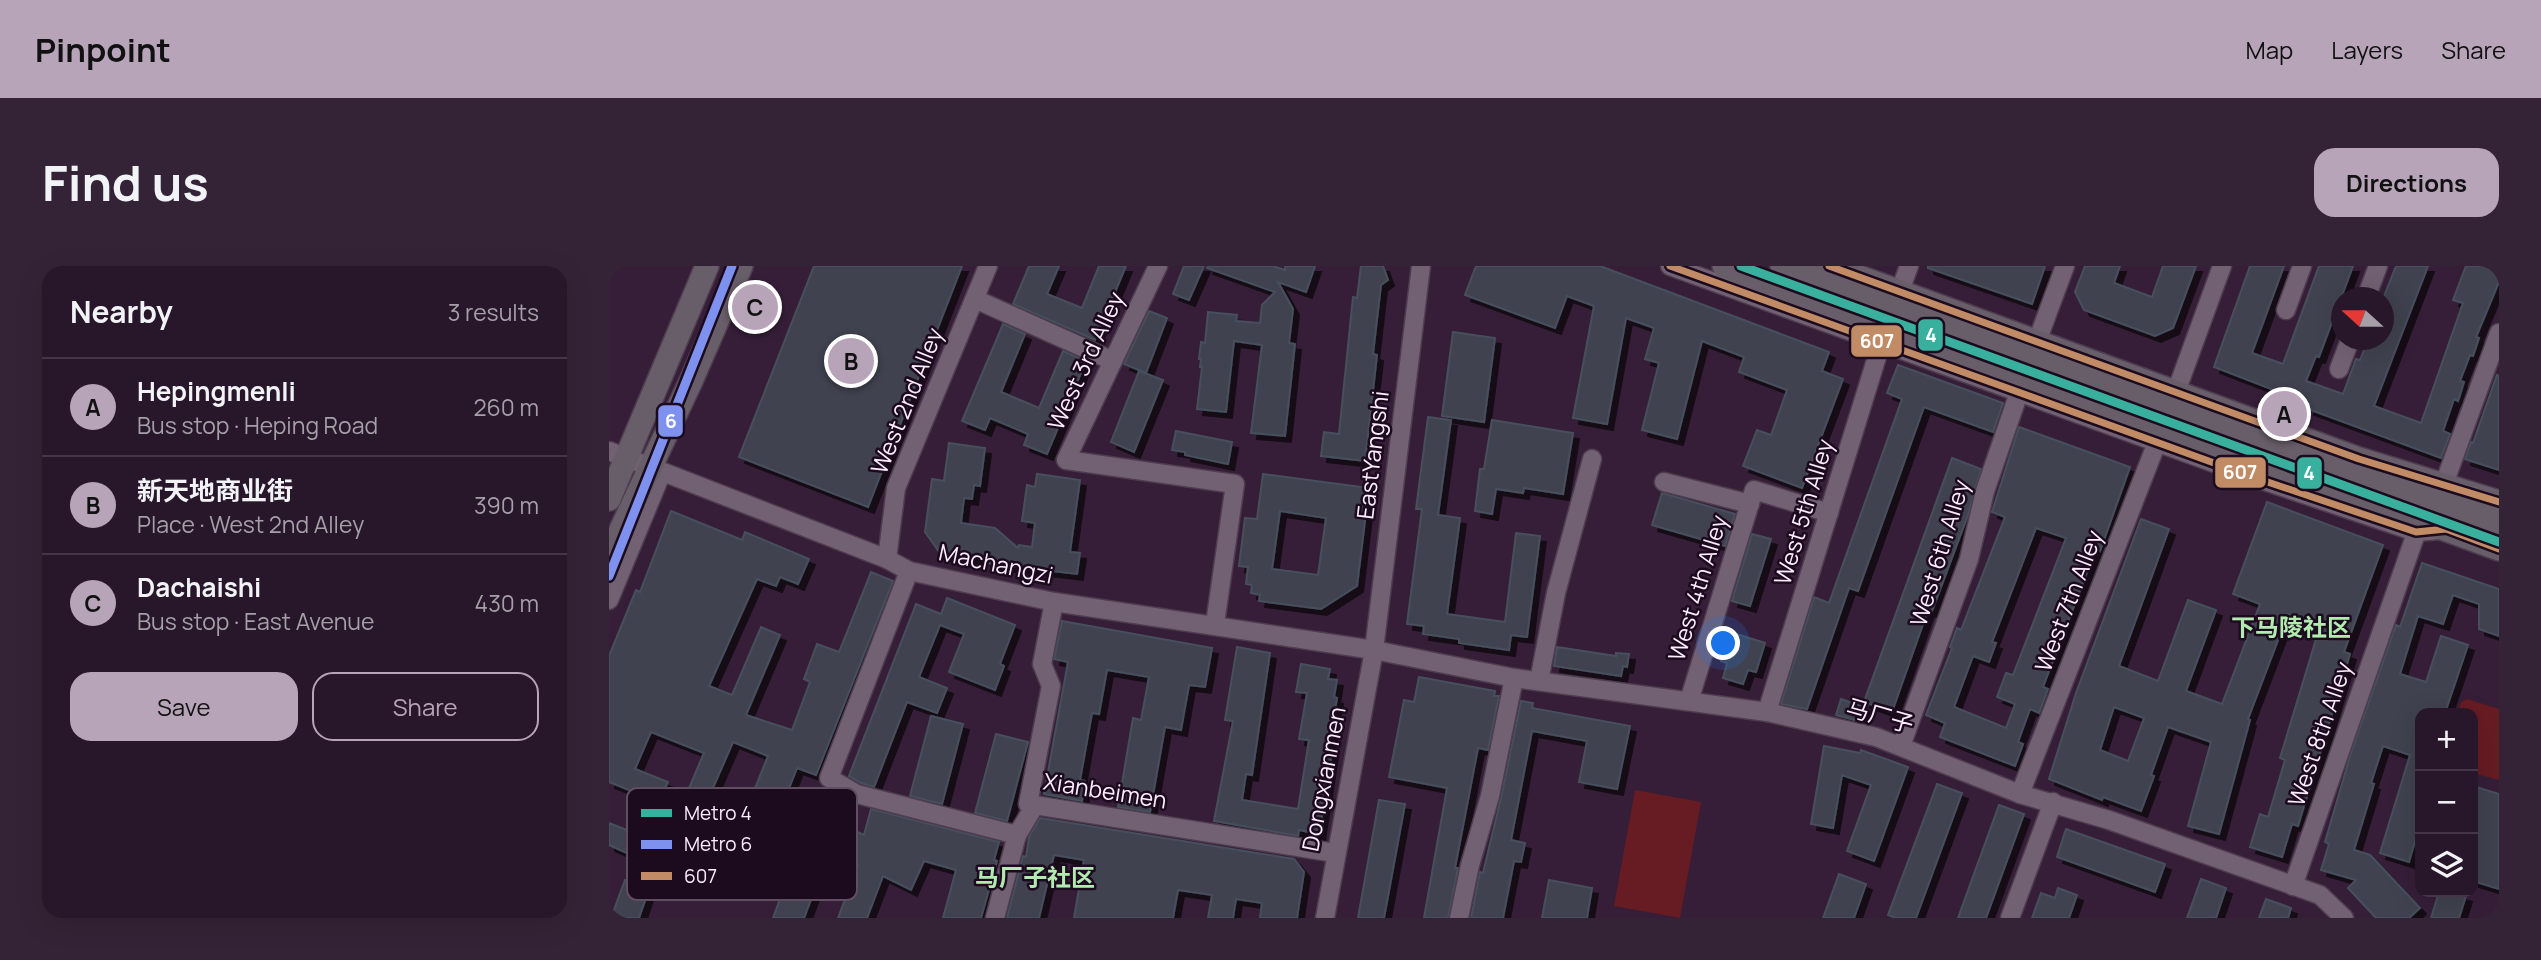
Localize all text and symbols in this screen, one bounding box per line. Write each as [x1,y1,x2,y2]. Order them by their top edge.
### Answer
text: Pinpoint [35,27,171,72]
text: Map [2246,33,2293,66]
text: Layers [2331,33,2403,66]
text: Share [2441,33,2506,66]
button: Directions [2314,148,2499,217]
text: Find us [42,149,209,216]
pin: C [732,281,778,333]
street label: West 3rd Alley [1039,286,1131,435]
north arrow [2331,287,2394,350]
text: Nearby [70,291,173,332]
text: 3 results [448,296,539,328]
line badge: 4 [1917,318,1944,352]
text: 4 [1925,322,1937,348]
street label: West 2nd Alley [862,323,950,478]
line badge: 607 [1850,324,1903,358]
text: 607 [1860,328,1894,354]
pin: B [828,335,874,387]
text: Hepingmenli [137,373,296,409]
pin: A [2261,388,2307,440]
street label: EastYangshi [1348,389,1396,521]
text: A [85,391,101,423]
text: 260 m [473,391,539,423]
line badge: 6 [657,404,684,438]
text: 6 [665,408,677,434]
text: Bus stop · Heping Road [137,409,378,441]
street label: West 5th Alley [1766,435,1840,589]
line badge: 607 [2214,456,2267,489]
line badge: 4 [2296,456,2323,490]
text: 607 [2223,459,2257,485]
text: 4 [2303,460,2315,486]
text: 新天地商业街 [137,472,293,508]
street label: West 6th Alley [1902,475,1977,630]
text: B [86,489,100,521]
text: 390 m [474,489,539,521]
text: Place · West 2nd Alley [137,508,364,540]
street label: West 4th Alley [1660,511,1734,665]
street label: West 7th Alley [2026,525,2110,676]
street label: Machangzi [936,535,1056,591]
text: Dachaishi [137,569,261,605]
text: C [85,587,102,619]
text: 430 m [475,587,539,619]
text: Bus stop · East Avenue [137,605,374,637]
district label: 下马陵社区 [2231,610,2351,643]
your location [1706,626,1740,660]
street label: West 8th Alley [2279,657,2359,810]
button: Save [70,672,298,741]
button: Share [312,672,539,741]
street label: 马厂子 [1843,690,1918,740]
street label: Dongxianmen [1293,704,1353,854]
map controls [2415,708,2478,897]
button: + [2415,708,2478,771]
street label: Xianbeimen [1041,764,1169,816]
button: − [2415,771,2478,834]
legend [627,788,857,900]
text: Metro 4 [684,800,752,826]
text: Metro 6 [684,831,752,857]
button: layers [2415,834,2478,897]
district label: 马厂子社区 [975,860,1095,893]
text: 607 [684,863,717,889]

